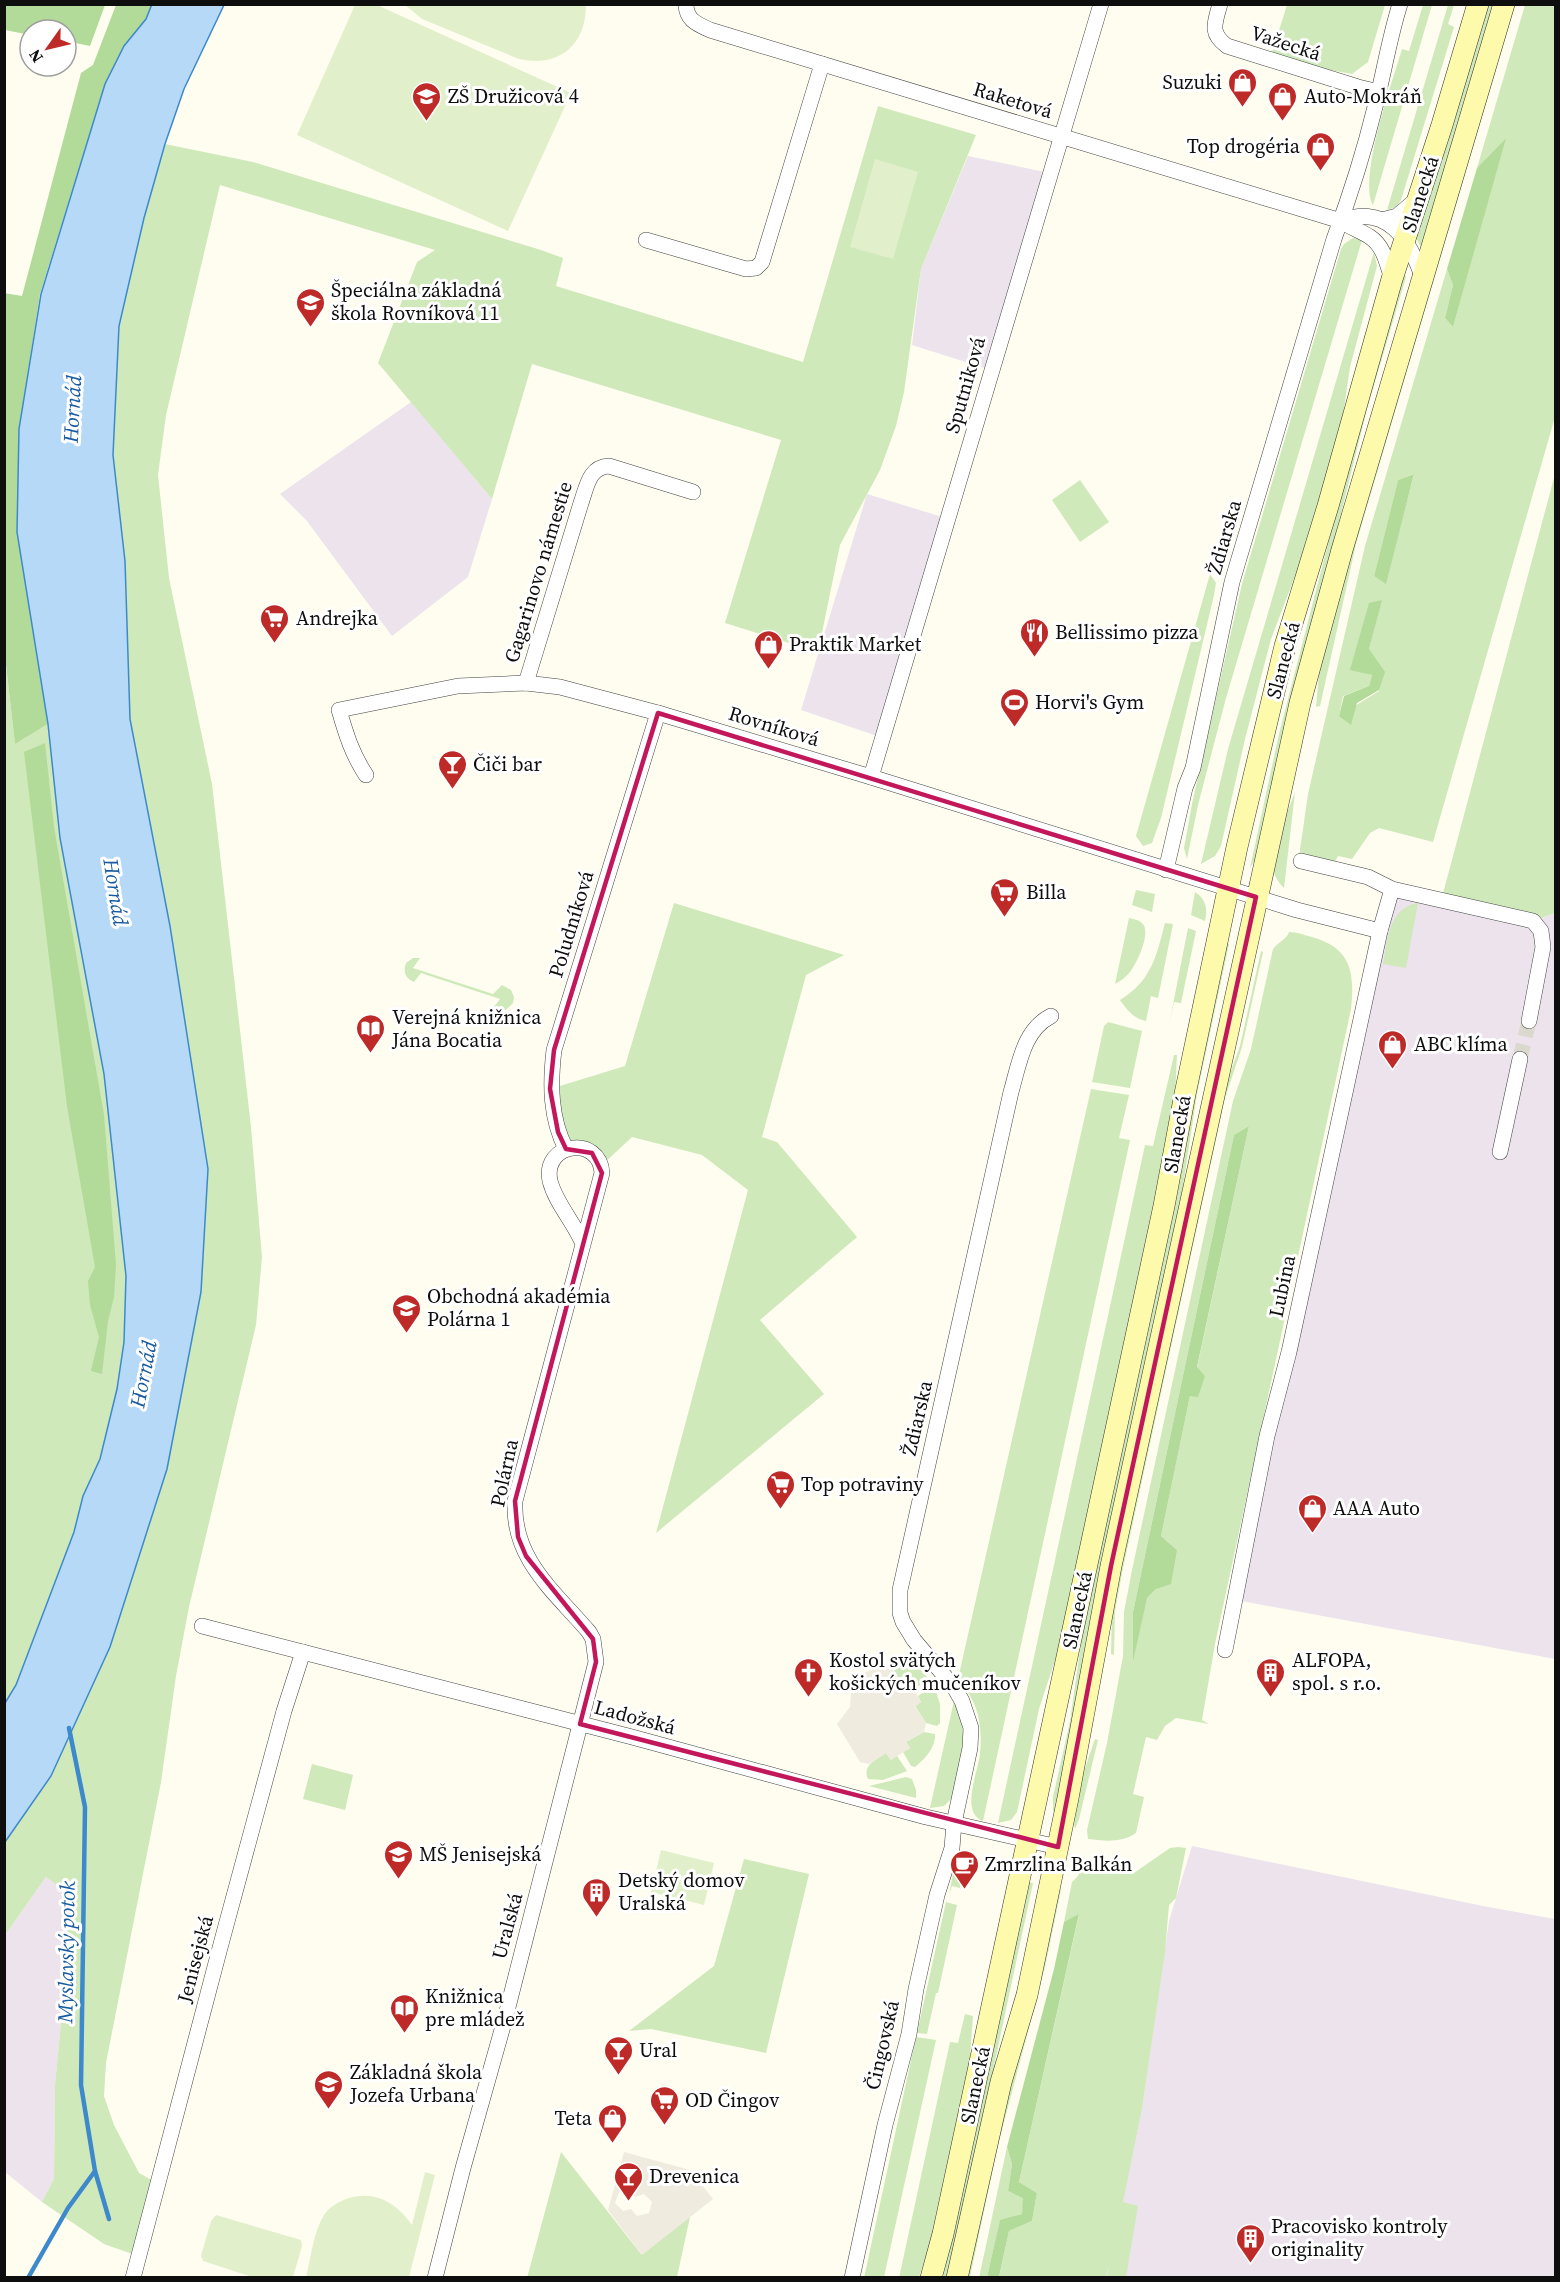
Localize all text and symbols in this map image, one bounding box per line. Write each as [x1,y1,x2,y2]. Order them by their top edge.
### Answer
north arrow [18,18,78,78]
street label: Važecká [1247,19,1325,68]
text: N [23,45,48,67]
shop icon: Suzuki [1227,66,1259,108]
place label: Suzuki [1163,68,1222,96]
street label: Raketová [970,75,1057,126]
school or university icon: ZŠ Družicová 4 [411,80,443,122]
shop icon: Auto-Mokráň [1267,80,1299,122]
place label: ZŠ Družicová 4 [448,82,579,110]
place label: Auto-Mokráň [1304,82,1422,110]
shop icon: Top drogéria [1305,130,1337,172]
place label: Top drogéria [1187,132,1301,160]
street label: Slanecká [1394,151,1446,236]
place label: Špeciálna základná škola Rovníková 11 [331,276,502,327]
school or university icon: Špeciálna základná škola Rovníková 11 [294,286,326,328]
street label: Sputniková [938,333,992,437]
water label: Hornád [56,374,88,445]
street label: Gagarinovo námestie [497,478,579,666]
street label: Ždiarska [1200,496,1248,578]
supermarket icon: Andrejka [259,602,291,644]
place label: Andrejka [296,604,379,632]
restaurant icon: Bellissimo pizza [1018,616,1050,658]
place label: Bellissimo pizza [1055,618,1199,646]
street label: Slanecká [1259,618,1307,702]
shop icon: Praktik Market [752,628,784,670]
place label: Praktik Market [789,630,922,658]
sports icon: Horvi's Gym [998,686,1030,728]
place label: Horvi's Gym [1035,688,1144,716]
street label: Rovníková [725,699,824,753]
bar icon: Čiči bar [436,748,468,790]
place label: Čiči bar [473,750,543,778]
water label: Hornád [96,855,136,928]
street label: Poludníková [541,866,601,981]
supermarket icon: Billa [989,876,1021,918]
place label: Billa [1026,878,1067,906]
place label: Verejná knižnica Jána Bocatia [391,1003,542,1054]
library icon: Verejná knižnica Jána Bocatia [355,1012,387,1054]
shop icon: ABC klíma [1377,1028,1409,1070]
place label: ABC klíma [1414,1030,1509,1058]
street label: Slanecká [1156,1092,1198,1175]
street label: Lubina [1262,1252,1302,1320]
place label: Obchodná akadémia Polárna 1 [427,1282,611,1333]
school or university icon: Obchodná akadémia Polárna 1 [390,1292,422,1334]
water label: Hornád [122,1338,164,1411]
street label: Ždiarska [895,1377,939,1458]
street label: Polárna [483,1436,525,1510]
supermarket icon: Top potraviny [764,1468,796,1510]
place label: Top potraviny [801,1470,924,1498]
shop icon: AAA Auto [1296,1492,1328,1534]
place label: AAA Auto [1333,1494,1420,1522]
street label: Slanecká [1055,1568,1099,1651]
place label: Kostol svätých košických mučeníkov [829,1646,1021,1697]
place label: ALFOPA, spol. s r.o. [1292,1646,1382,1697]
church icon: Kostol svätých košických mučeníkov [792,1656,824,1698]
building icon: ALFOPA, spol. s r.o. [1255,1656,1287,1698]
street label: Ladožská [591,1693,680,1741]
school or university icon: MŠ Jenisejská [382,1838,414,1880]
place label: MŠ Jenisejská [419,1840,542,1868]
cafe icon: Zmrzlina Balkán [948,1848,980,1890]
place label: Zmrzlina Balkán [985,1850,1132,1878]
place label: Detský domov Uralská [618,1866,745,1917]
building icon: Detský domov Uralská [581,1876,613,1918]
water label: Myslavský potok [50,1881,82,2024]
street label: Uralská [485,1889,530,1962]
street label: Jenisejská [170,1911,220,2007]
place label: Knižnica pre mládež [425,1982,524,2033]
library icon: Knižnica pre mládež [388,1992,420,2034]
street label: Čingovská [858,1997,906,2093]
bar icon: Ural [602,2034,634,2076]
place label: Ural [639,2036,677,2064]
street label: Slanecká [953,2043,997,2126]
place label: Základná škola Jozefa Urbana [349,2058,483,2109]
school or university icon: Základná škola Jozefa Urbana [313,2068,345,2110]
supermarket icon: OD Čingov [648,2084,680,2126]
place label: OD Čingov [685,2086,779,2114]
shop icon: Teta [597,2102,629,2144]
place label: Teta [554,2104,593,2132]
bar icon: Drevenica [612,2160,644,2202]
place label: Drevenica [649,2162,740,2190]
place label: Pracovisko kontroly originality [1271,2212,1448,2263]
building icon: Pracovisko kontroly originality [1234,2222,1266,2264]

